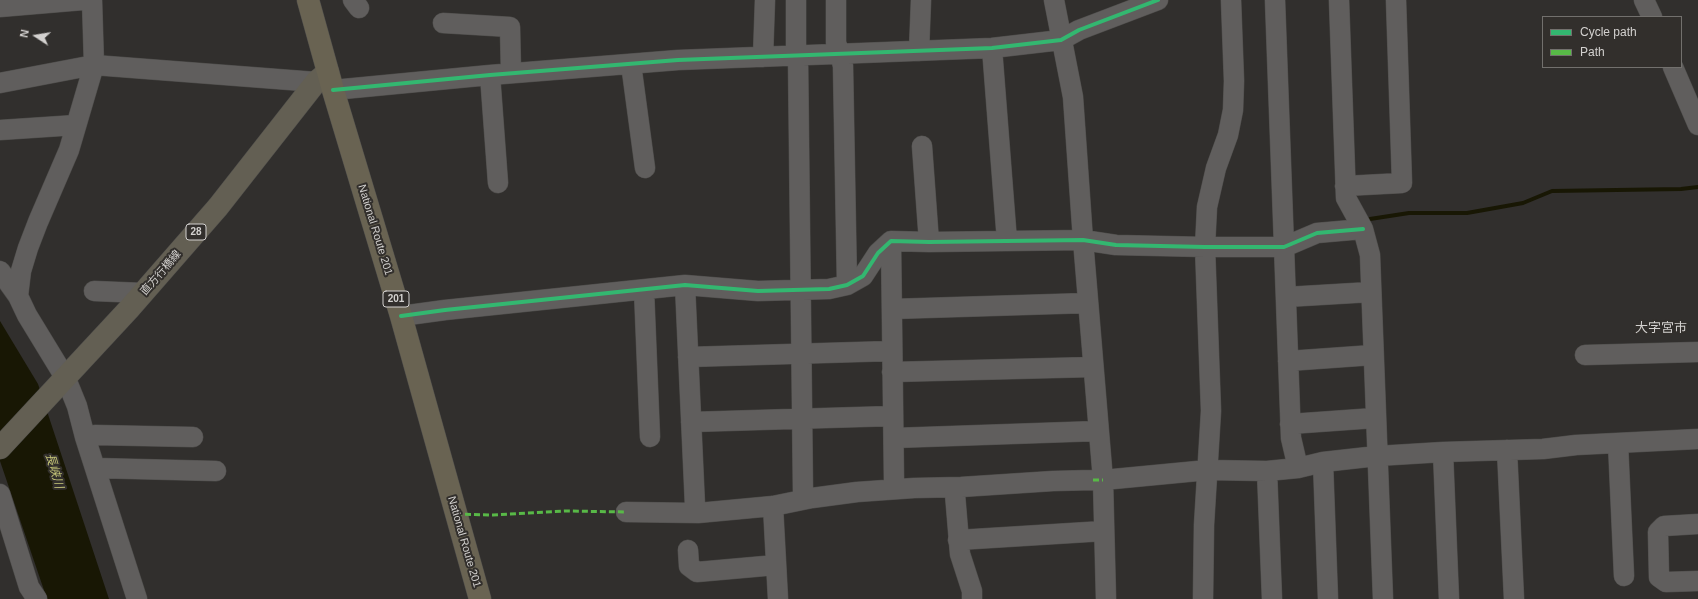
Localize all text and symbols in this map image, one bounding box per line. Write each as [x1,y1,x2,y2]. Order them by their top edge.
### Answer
north arrow [16,16,56,56]
legend [1542,16,1682,68]
text: Cycle path [1580,25,1637,39]
text: N [18,28,31,39]
text: Path [1580,45,1605,59]
street label: National Route 201 [355,183,395,277]
road number: 28 [186,224,206,240]
street label: 直方行橋線 [138,248,184,298]
road number: 201 [383,291,409,307]
district label: 大字宮市 [1635,320,1687,336]
water label: 長峡川 [42,452,66,490]
street label: National Route 201 [445,495,483,589]

